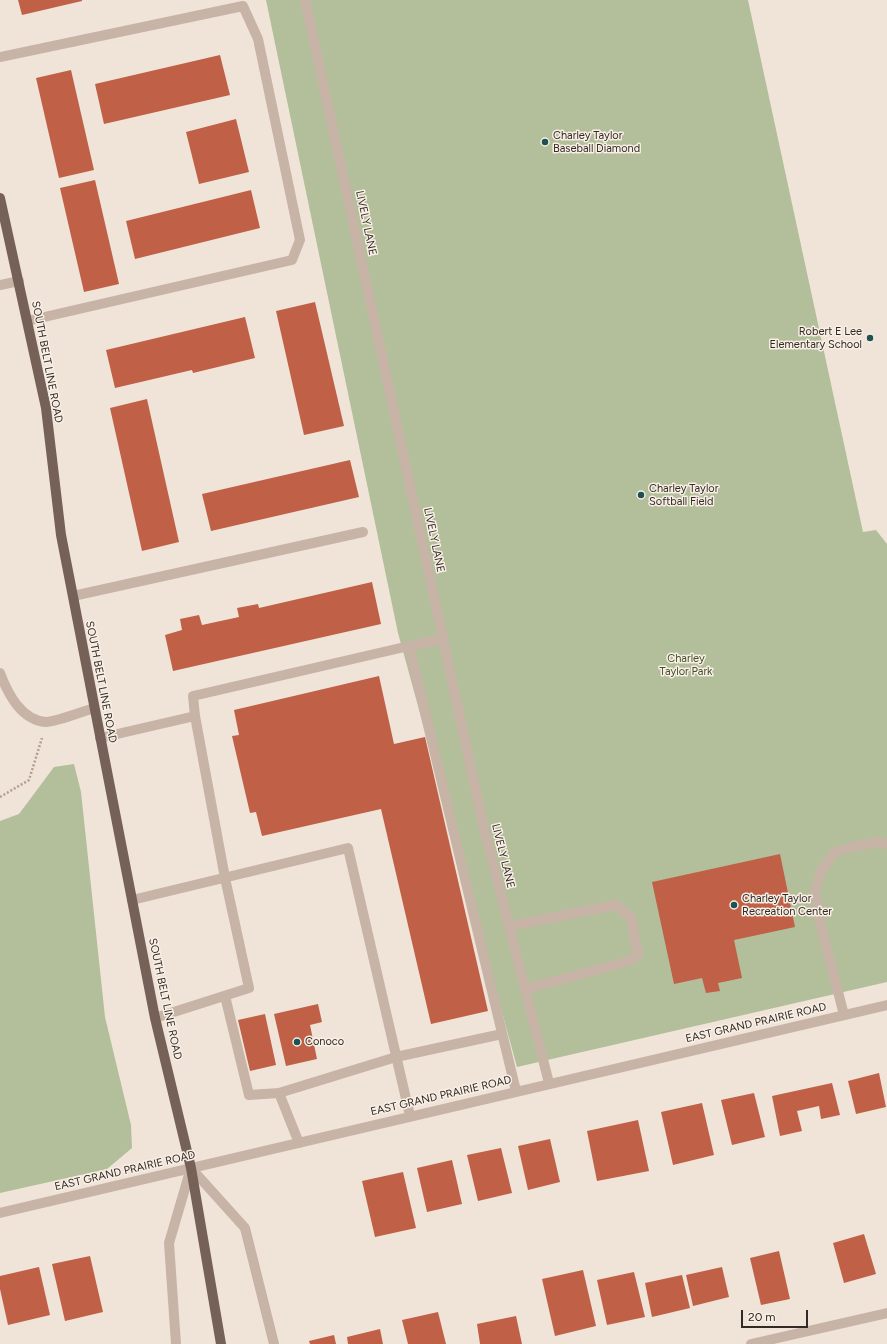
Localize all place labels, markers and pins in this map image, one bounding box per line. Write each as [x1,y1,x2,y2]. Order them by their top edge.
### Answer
place label: Charley Taylor Baseball Diamond [553,129,640,155]
marker: Charley Taylor Baseball Diamond [540,137,550,147]
place label: Robert E Lee Elementary School [770,325,862,351]
marker: Robert E Lee Elementary School [865,333,875,343]
place label: Charley Taylor Softball Field [649,482,718,508]
marker: Charley Taylor Softball Field [636,490,646,500]
place label: Charley Taylor Recreation Center [742,892,832,918]
marker: Charley Taylor Recreation Center [729,900,739,910]
place label: Conoco [305,1035,344,1049]
marker: Conoco [292,1037,302,1047]

